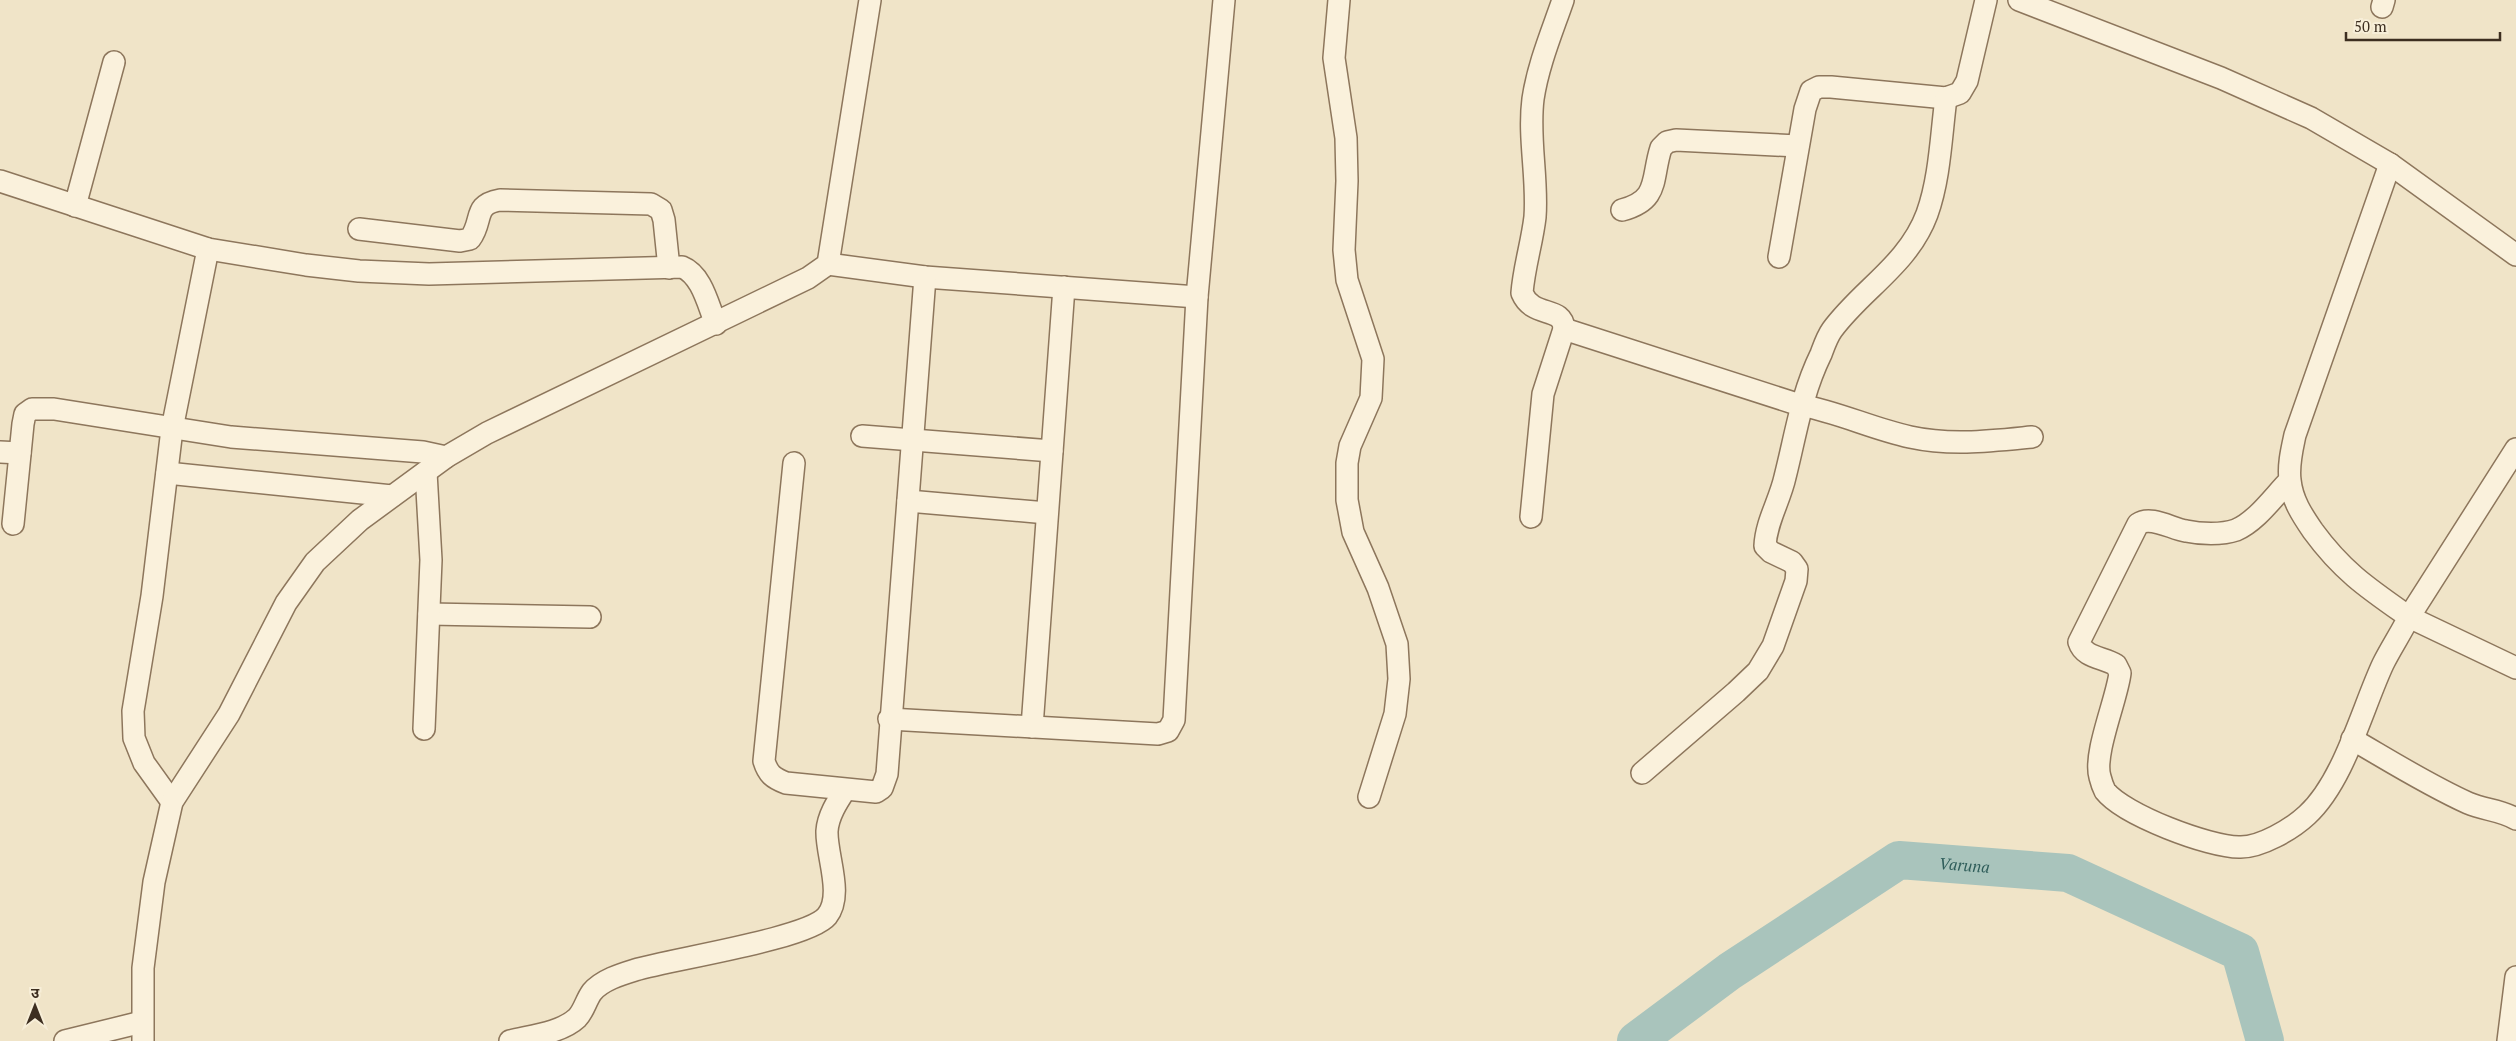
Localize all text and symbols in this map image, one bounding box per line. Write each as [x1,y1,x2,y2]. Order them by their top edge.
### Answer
scale bar [2346,10,2500,42]
text: 50 m [2354,16,2387,36]
water label: Varuna [1938,852,1991,878]
north arrow [10,981,60,1031]
text: उ [31,983,40,1002]

